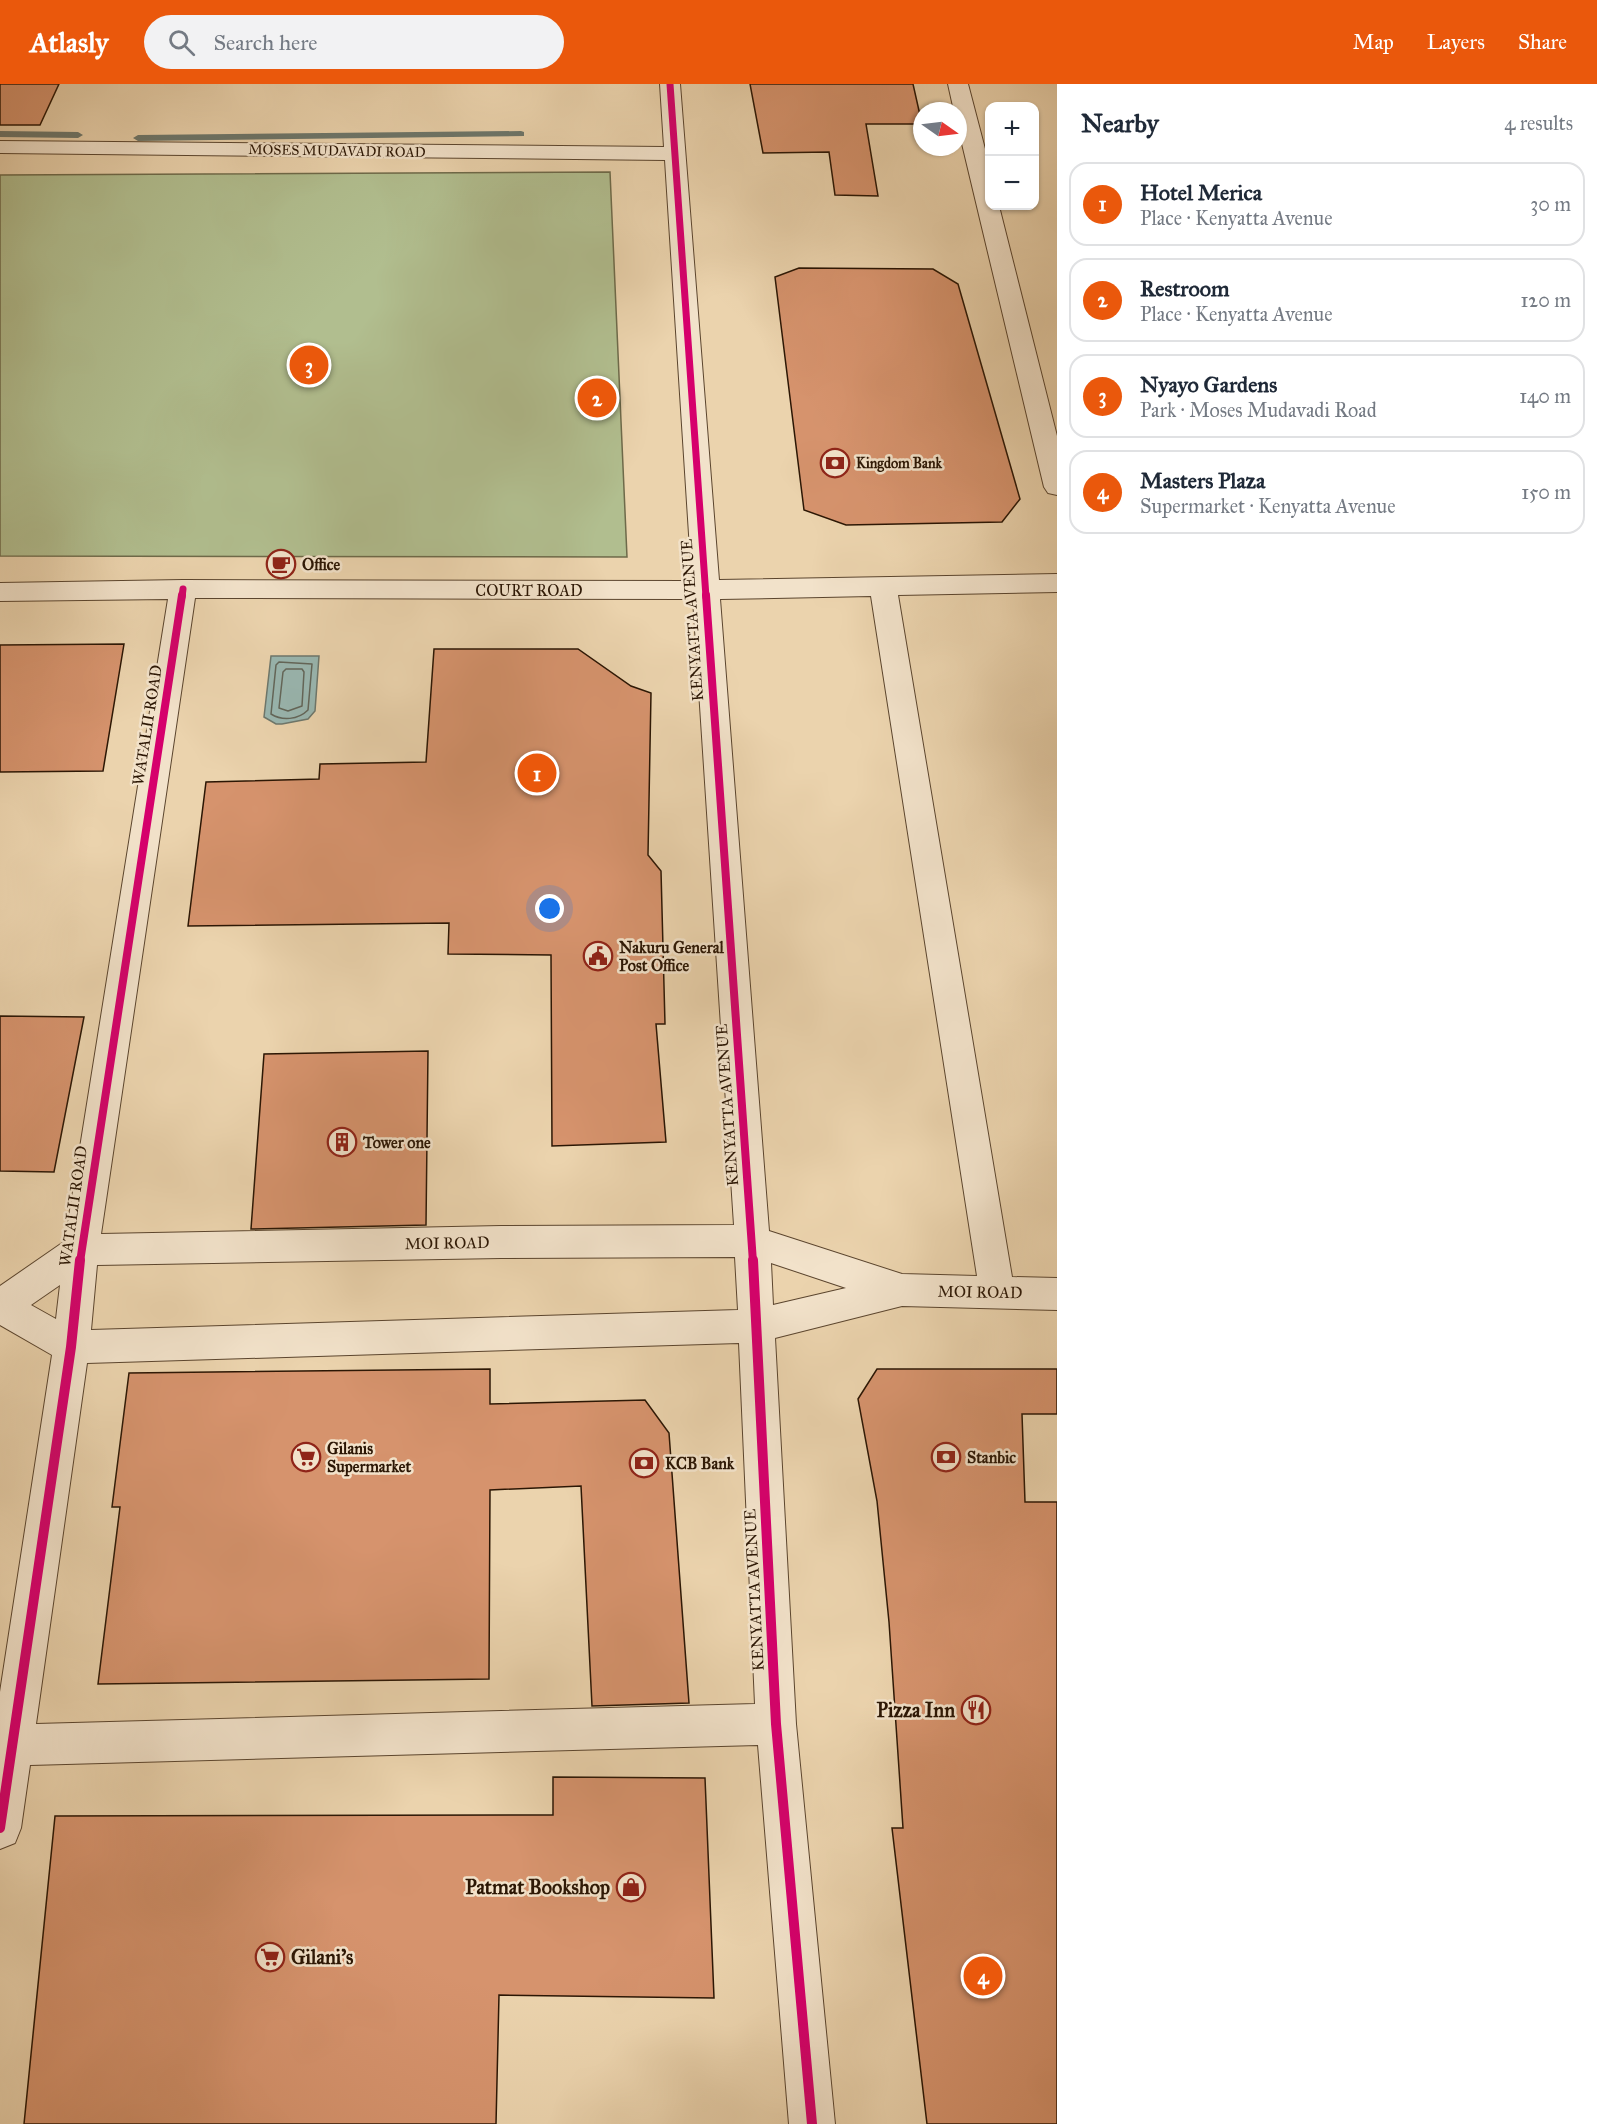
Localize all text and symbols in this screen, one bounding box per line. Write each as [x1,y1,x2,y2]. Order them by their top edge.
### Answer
search box [144,15,564,69]
text: Atlasly [30,25,108,60]
icon: search [165,26,198,59]
text: Search here [213,29,317,56]
text: Map [1353,29,1394,55]
text: Layers [1427,29,1485,55]
text: Share [1518,29,1567,55]
north arrow [913,102,967,156]
map controls [985,102,1039,210]
button: + [985,102,1039,156]
text: Nearby [1081,107,1159,139]
text: 4 results [1504,111,1573,135]
street label: MOSES MUDAVADI ROAD [248,141,426,161]
button: − [985,156,1039,210]
text: Hotel Merica [1140,179,1262,206]
text: 1 [1099,192,1106,216]
text: 30 m [1530,192,1571,216]
text: Place · Kenyatta Avenue [1140,206,1333,230]
text: Restroom [1140,275,1229,302]
text: 2 [1098,288,1107,312]
text: 120 m [1520,288,1571,312]
text: Place · Kenyatta Avenue [1140,302,1333,326]
pin: 3 [290,342,328,388]
text: Nyayo Gardens [1140,371,1277,398]
pin: 2 [578,376,616,420]
text: 3 [1099,384,1107,408]
text: 140 m [1519,384,1571,408]
text: Park · Moses Mudavadi Road [1140,398,1377,422]
bank icon: Kingdom Bank [819,447,851,479]
place label: Kingdom Bank [856,455,943,473]
text: Masters Plaza [1140,467,1265,494]
text: 4 [1097,480,1108,504]
text: 150 m [1521,480,1571,504]
text: Supermarket · Kenyatta Avenue [1140,494,1396,518]
street label: KENYATTA AVENUE [677,538,707,702]
cafe icon: Office [265,548,297,580]
place label: Office [302,555,341,574]
street label: COURT ROAD [475,581,583,600]
street label: WATALII ROAD [128,663,166,787]
pin: 1 [518,750,556,796]
your location [535,894,564,923]
place label: Nakuru General Post Office [619,938,724,975]
public building icon: Nakuru General Post Office [582,940,614,972]
street label: KENYATTA AVENUE [712,1023,742,1187]
building icon: Tower one [326,1126,358,1158]
place label: Tower one [362,1133,431,1152]
street label: WATALII ROAD [55,1144,91,1268]
street label: MOI ROAD [404,1233,490,1253]
street label: MOI ROAD [937,1282,1023,1302]
place label: Gilanis Supermarket [327,1439,411,1477]
supermarket icon: Gilanis Supermarket [290,1441,322,1473]
bank icon: Stanbic [930,1441,962,1473]
bank icon: KCB Bank [628,1447,660,1479]
place label: Stanbic [967,1448,1016,1467]
place label: KCB Bank [665,1454,735,1473]
street label: KENYATTA AVENUE [740,1508,768,1672]
restaurant icon: Pizza Inn [960,1694,992,1726]
place label: Pizza Inn [877,1698,955,1722]
shop icon: Patmat Bookshop [615,1871,647,1903]
place label: Patmat Bookshop [465,1875,610,1900]
supermarket icon: Gilani's [254,1941,286,1973]
place label: Gilani's [291,1945,354,1969]
pin: 4 [964,1954,1002,1998]

